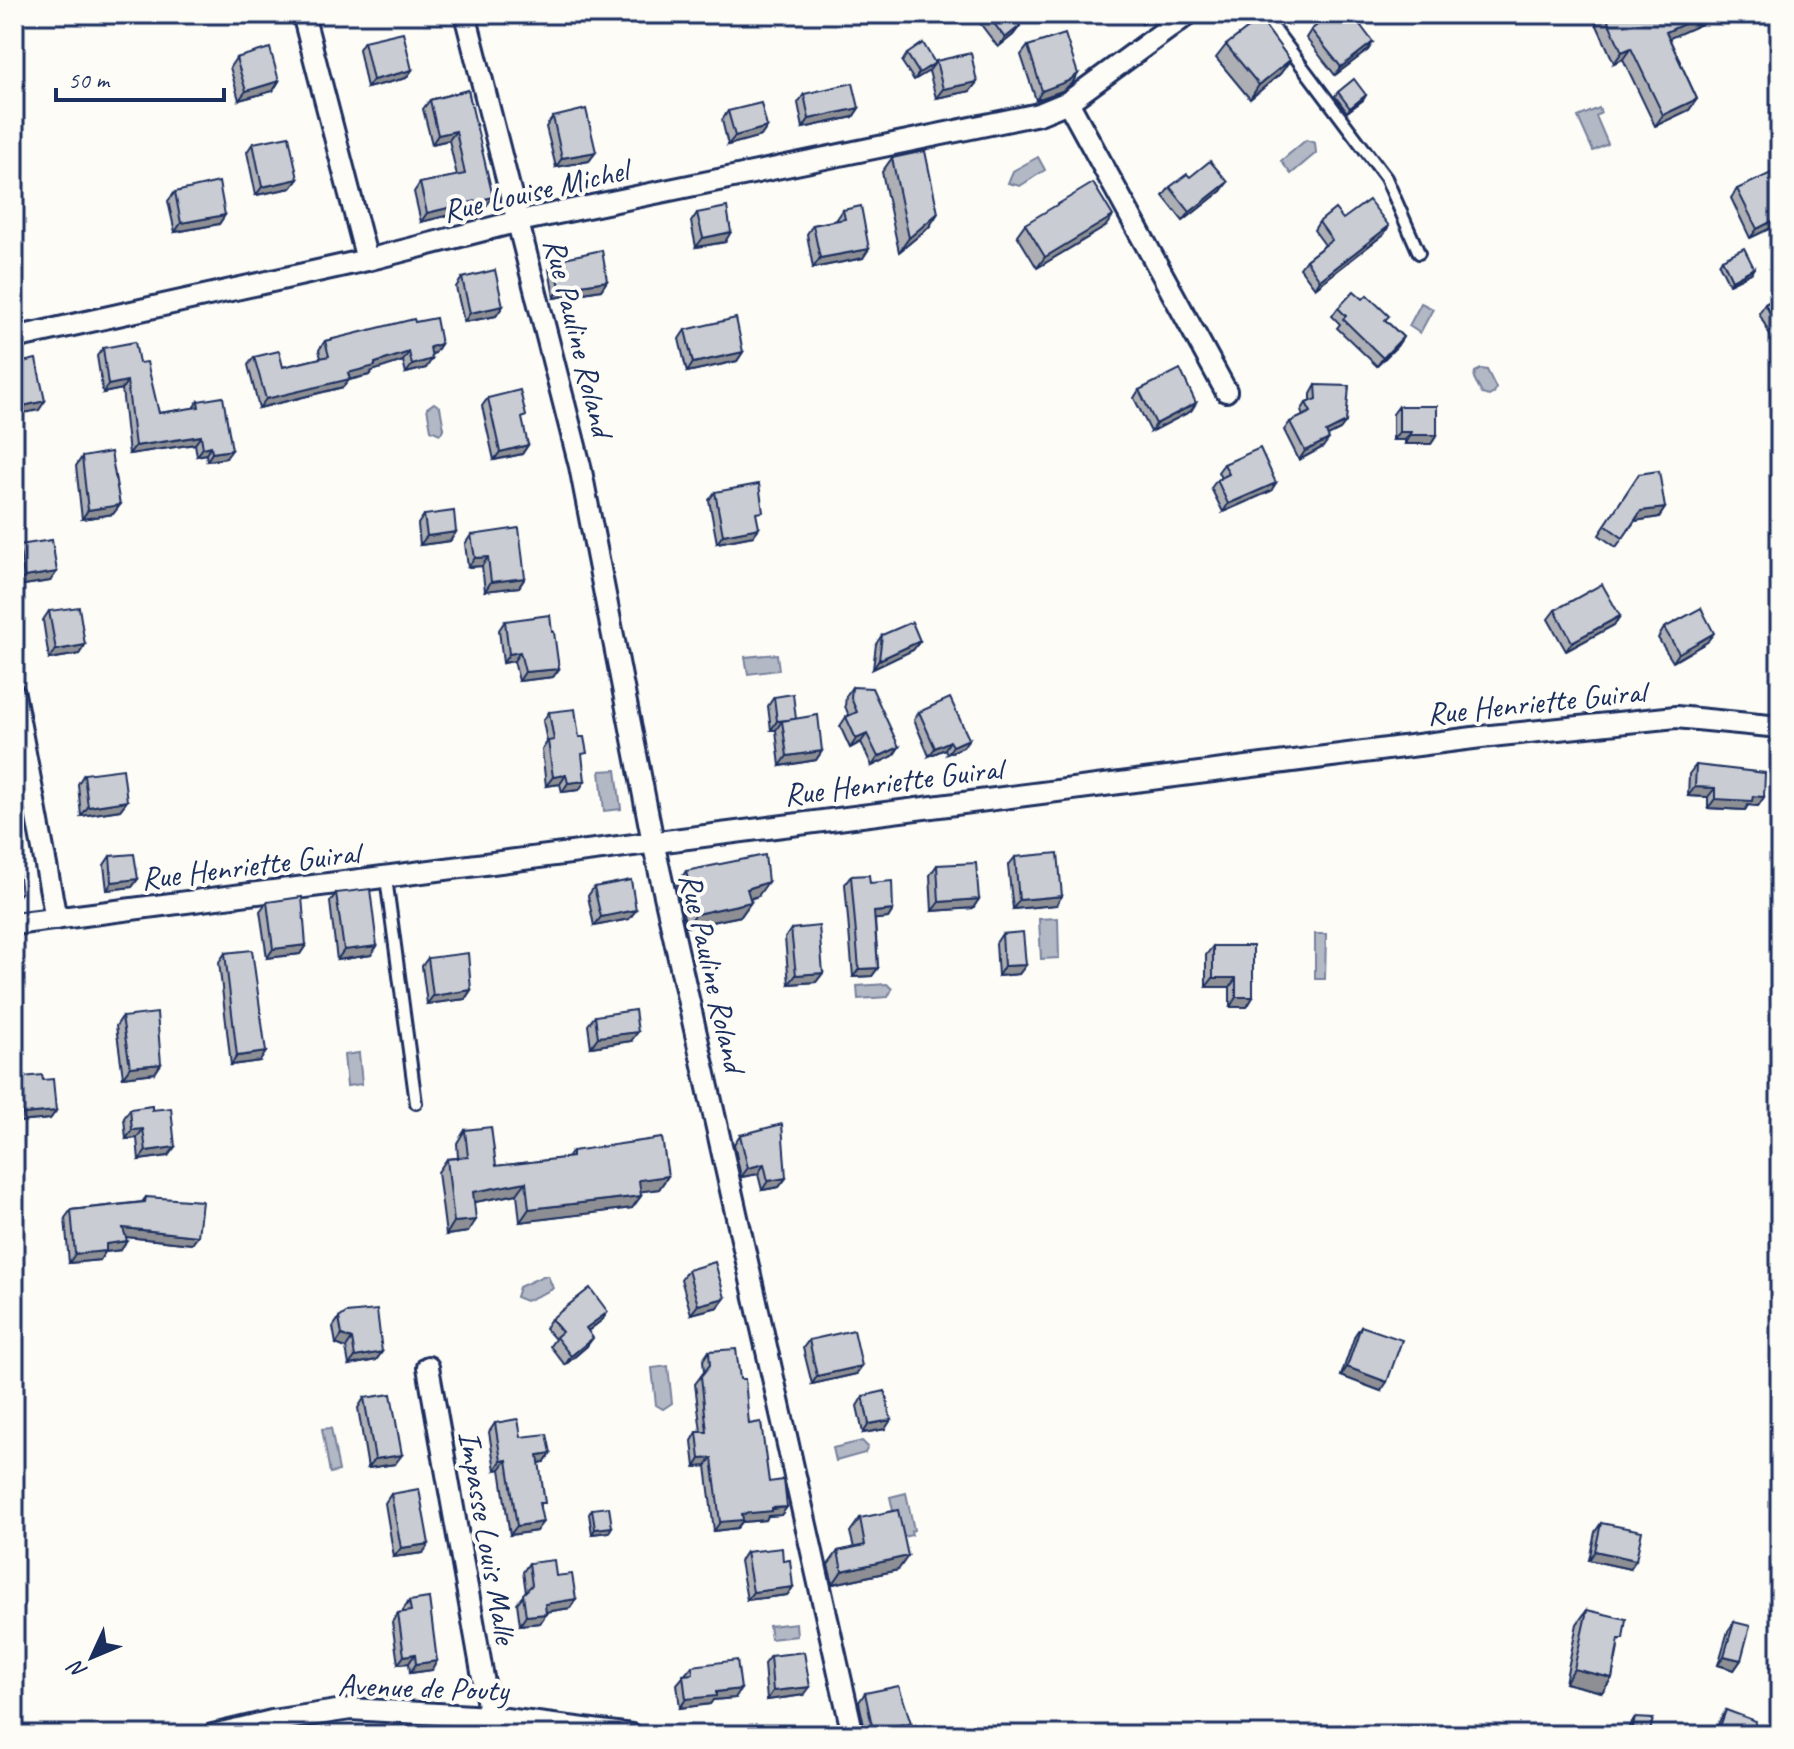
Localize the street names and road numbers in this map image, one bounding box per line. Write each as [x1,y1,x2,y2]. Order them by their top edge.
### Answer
street label: Rue Louise Michel [438,148,637,232]
street label: Rue Pauline Roland [534,234,624,445]
street label: Rue Henriette Guiral [1425,670,1653,734]
street label: Rue Henriette Guiral [782,747,1010,815]
street label: Rue Henriette Guiral [139,831,367,899]
street label: Rue Pauline Roland [670,869,756,1081]
street label: Impasse Louis Malle [449,1427,527,1649]
street label: Avenue de Pouty [337,1664,511,1711]

